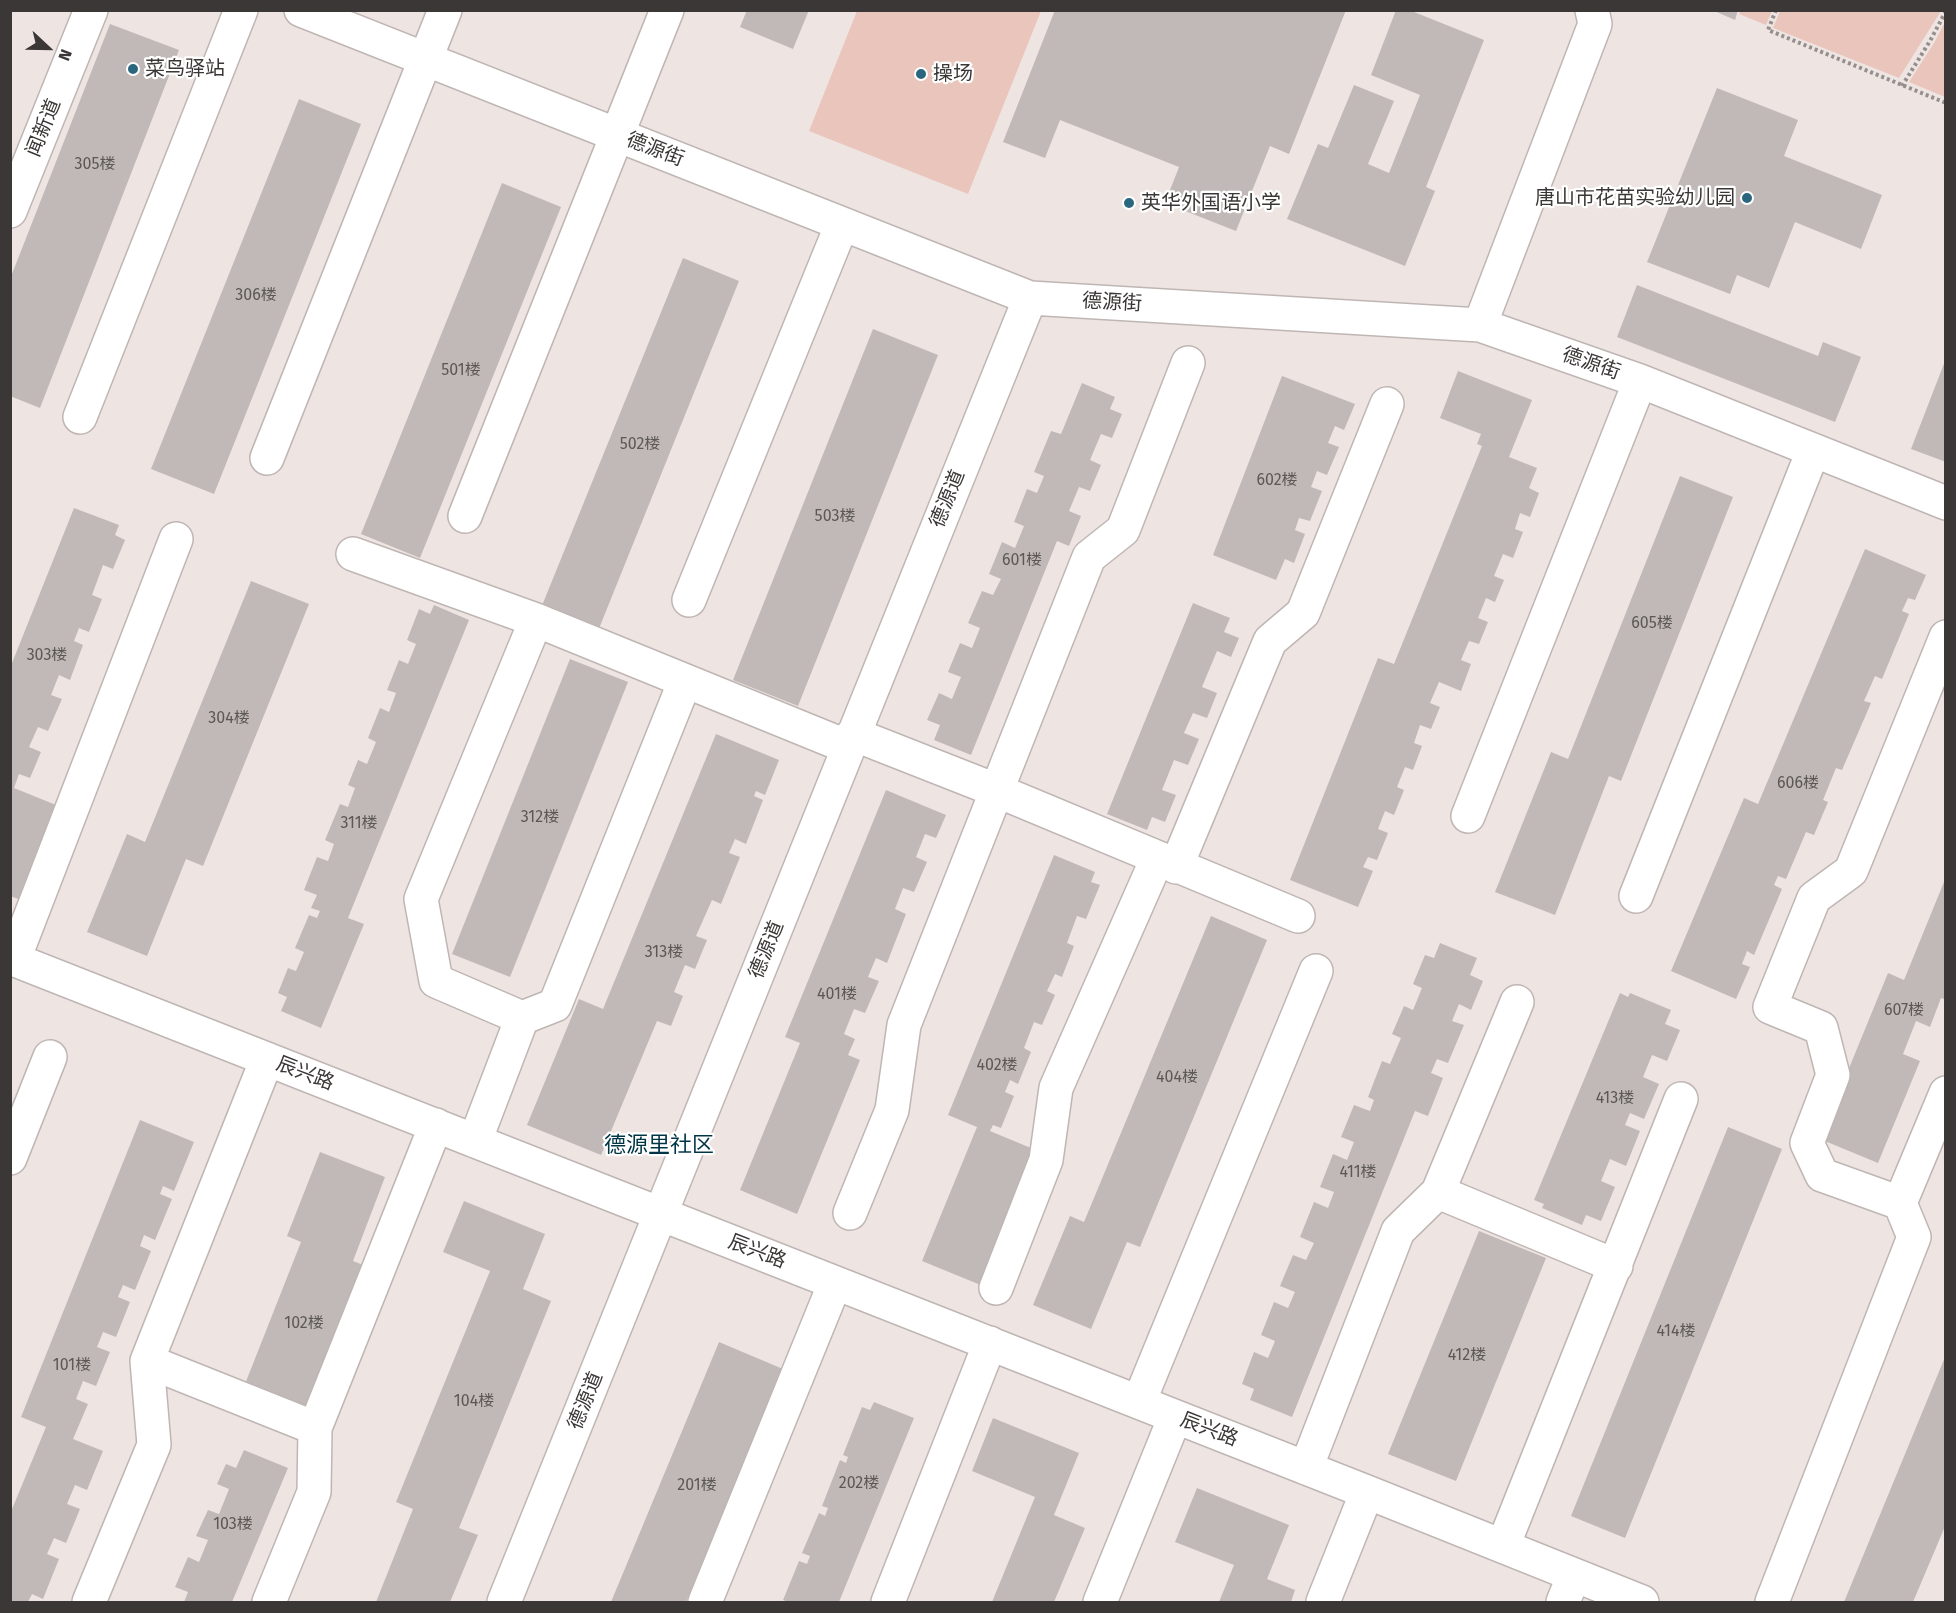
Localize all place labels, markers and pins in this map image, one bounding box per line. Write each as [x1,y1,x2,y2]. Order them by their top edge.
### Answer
place label: 菜鸟驿站 [145,57,225,81]
marker: 菜鸟驿站 [126,62,140,76]
place label: 操场 [933,62,973,86]
marker: 操场 [914,67,928,81]
place label: 唐山市花苗实验幼儿园 [1535,186,1735,210]
place label: 英华外国语小学 [1141,191,1281,215]
marker: 唐山市花苗实验幼儿园 [1740,191,1754,205]
marker: 英华外国语小学 [1122,196,1136,210]

